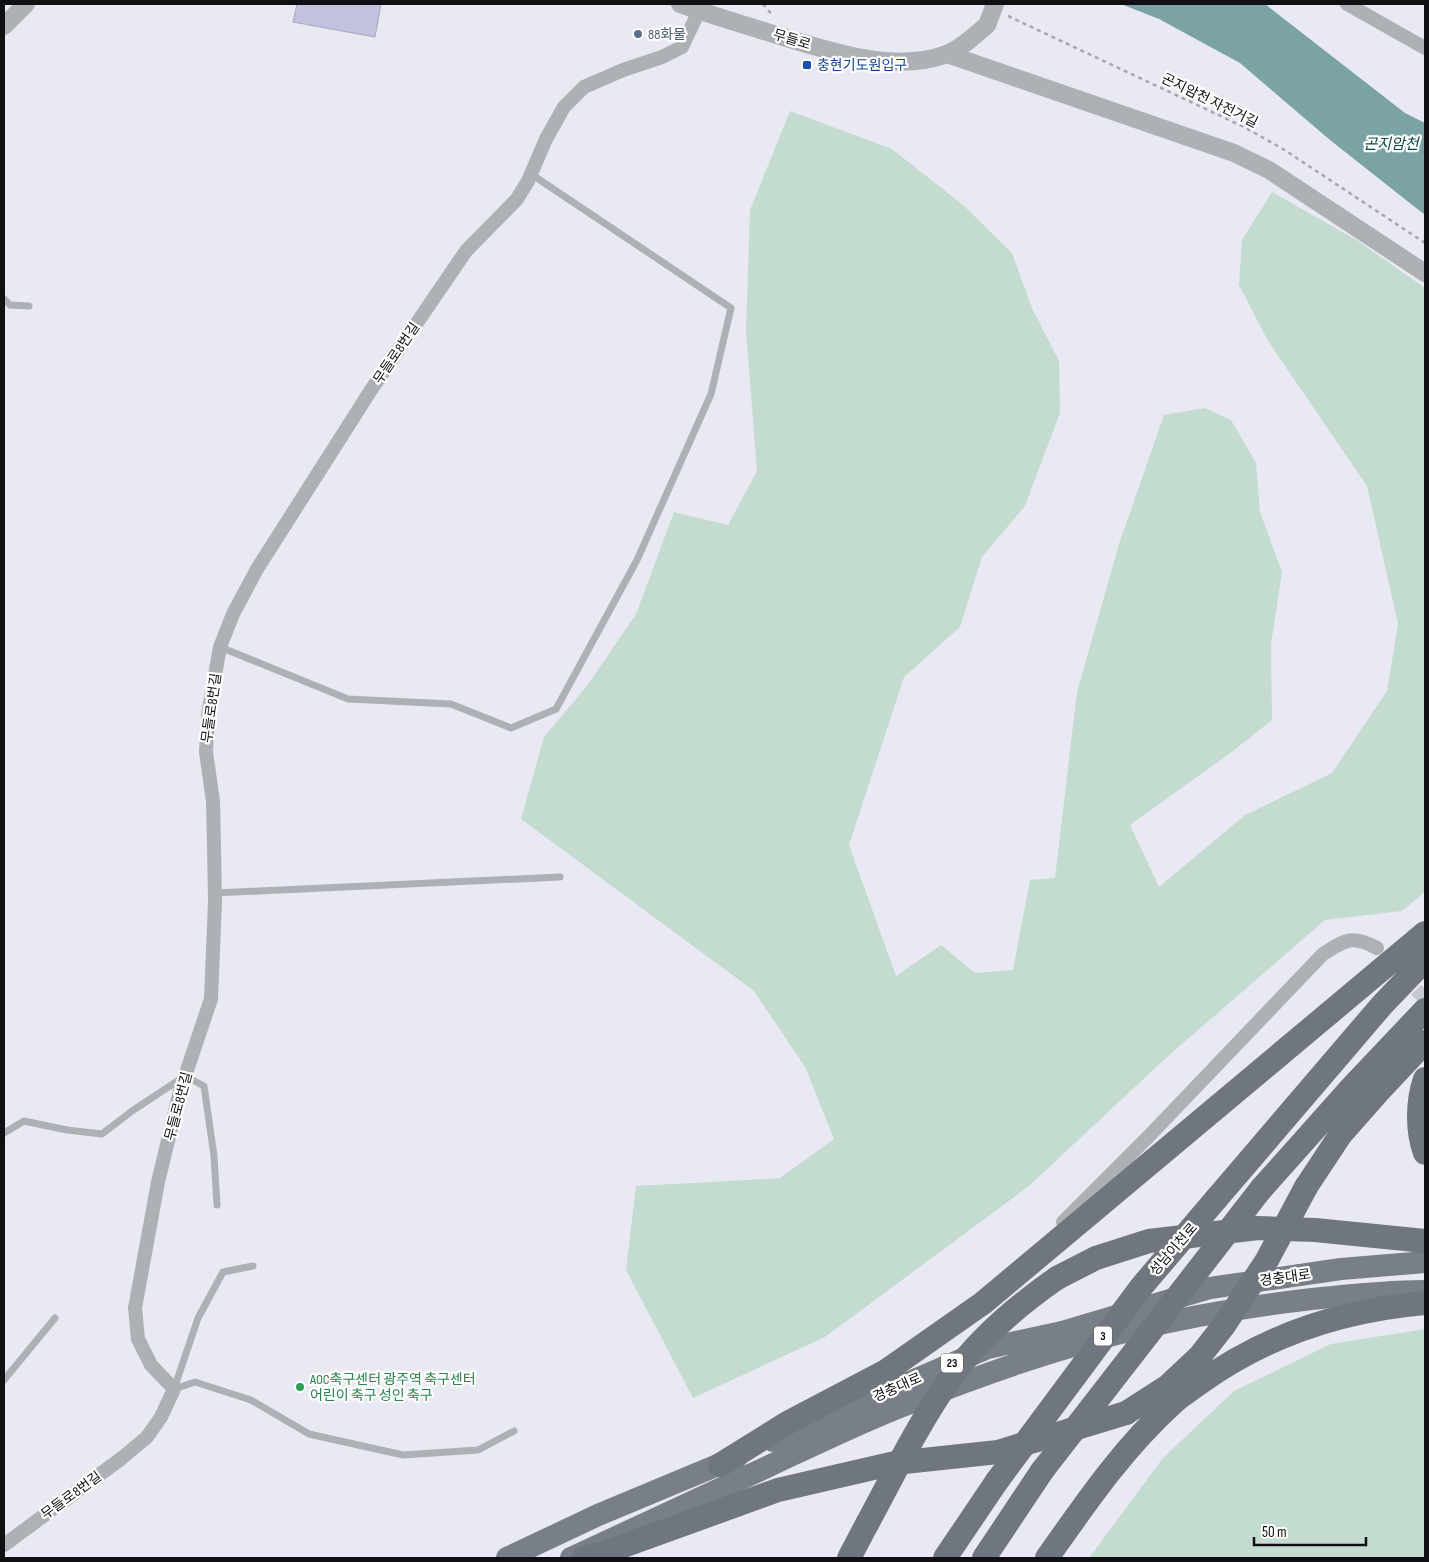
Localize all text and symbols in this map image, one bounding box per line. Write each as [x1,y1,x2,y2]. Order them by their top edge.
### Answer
place label: 88화물 [648,26,686,43]
street label: 무들로 [771,26,813,53]
marker: 88화물 [632,28,644,40]
place label: 충현기도원입구 [817,57,907,74]
marker: 충현기도원입구 [801,59,813,71]
street label: 곤지암천 자전거길 [1159,70,1261,131]
water label: 곤지암천 [1363,135,1421,154]
street label: 무들로8번길 [370,319,423,387]
street label: 무들로8번길 [198,672,225,744]
street label: 무들로8번길 [161,1070,196,1142]
street label: 성남이천로 [1146,1219,1201,1279]
street label: 경충대로 [1258,1265,1312,1289]
road number: 3 [1094,1326,1112,1345]
road number: 23 [941,1354,963,1372]
street label: 경충대로 [870,1369,924,1406]
place label: AOC축구센터 광주역 축구센터 어린이 축구 성인 축구 [309,1371,476,1404]
marker: AOC축구센터 광주역 축구센터 어린이 축구 성인 축구 [294,1381,306,1393]
street label: 무들로8번길 [38,1468,105,1523]
scale bar [1254,1514,1366,1546]
text: 50 m [1262,1523,1287,1542]

